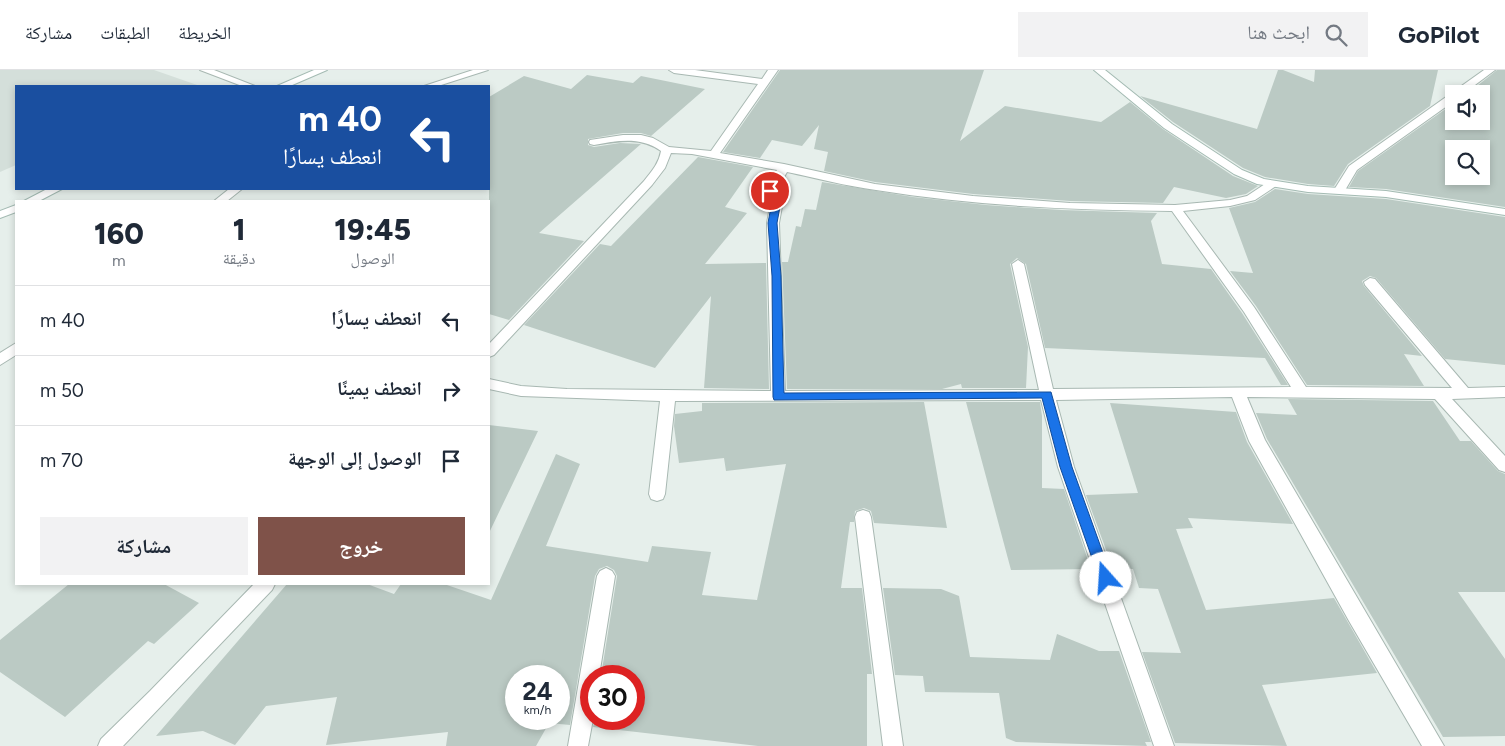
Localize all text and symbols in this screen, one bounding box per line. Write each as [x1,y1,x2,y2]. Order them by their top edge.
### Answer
search box [1018,12,1368,57]
text: GoPilot [1398,20,1480,49]
text: ابحث هنا [1247,21,1310,44]
icon: search [1322,21,1350,49]
text: مشاركة [25,22,72,44]
text: الطبقات [100,22,150,44]
text: الخريطة [178,22,231,44]
map controls [1445,85,1490,185]
button: sound [1445,85,1490,130]
text: 40 m [298,98,382,140]
icon: left [400,105,465,170]
button: search [1445,140,1490,185]
text: انعطف يسارًا [283,143,382,170]
pin [749,170,791,212]
icon: arrive [756,177,784,205]
text: 1 [233,211,245,248]
text: 19:45 [334,211,411,248]
text: 160 [94,215,144,252]
text: دقيقة [223,249,255,268]
text: الوصول [351,249,395,268]
text: m [112,251,126,270]
text: انعطف يسارًا [331,307,422,330]
icon: left [437,307,465,335]
text: 40 m [40,309,85,332]
text: انعطف يمينًا [337,377,422,400]
icon: right [437,377,465,405]
text: 50 m [40,379,84,402]
text: الوصول إلى الوجهة [288,447,422,470]
icon: arrive [437,447,465,475]
text: 70 m [40,449,83,472]
button: مشاركة [40,517,248,575]
button: خروج [258,517,465,575]
position arrow [1079,551,1131,603]
speed limit sign: 30 [580,665,645,730]
text: 24 [522,676,553,706]
text: km/h [524,703,551,717]

